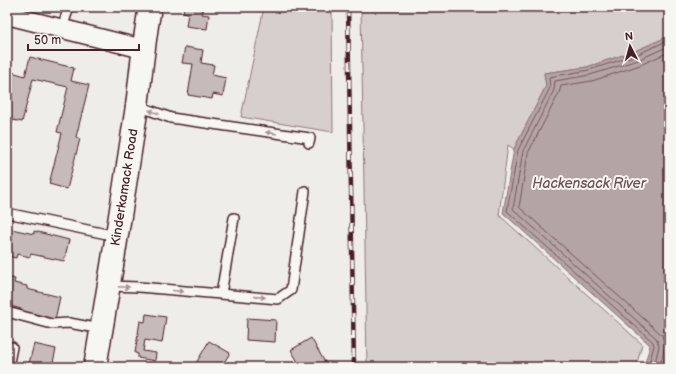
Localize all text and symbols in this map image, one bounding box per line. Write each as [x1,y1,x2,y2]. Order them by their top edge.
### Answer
scale bar [28,26,139,52]
north arrow [610,26,650,66]
text: N [624,30,634,43]
text: 50 m [34,33,61,48]
one-way arrow [148,108,160,114]
street label: Kinderkamack Road [107,128,141,247]
one-way arrow [265,130,277,136]
water label: Hackensack River [532,175,647,192]
one-way arrow [118,284,131,290]
one-way arrow [172,287,184,294]
one-way arrow [254,294,266,301]

